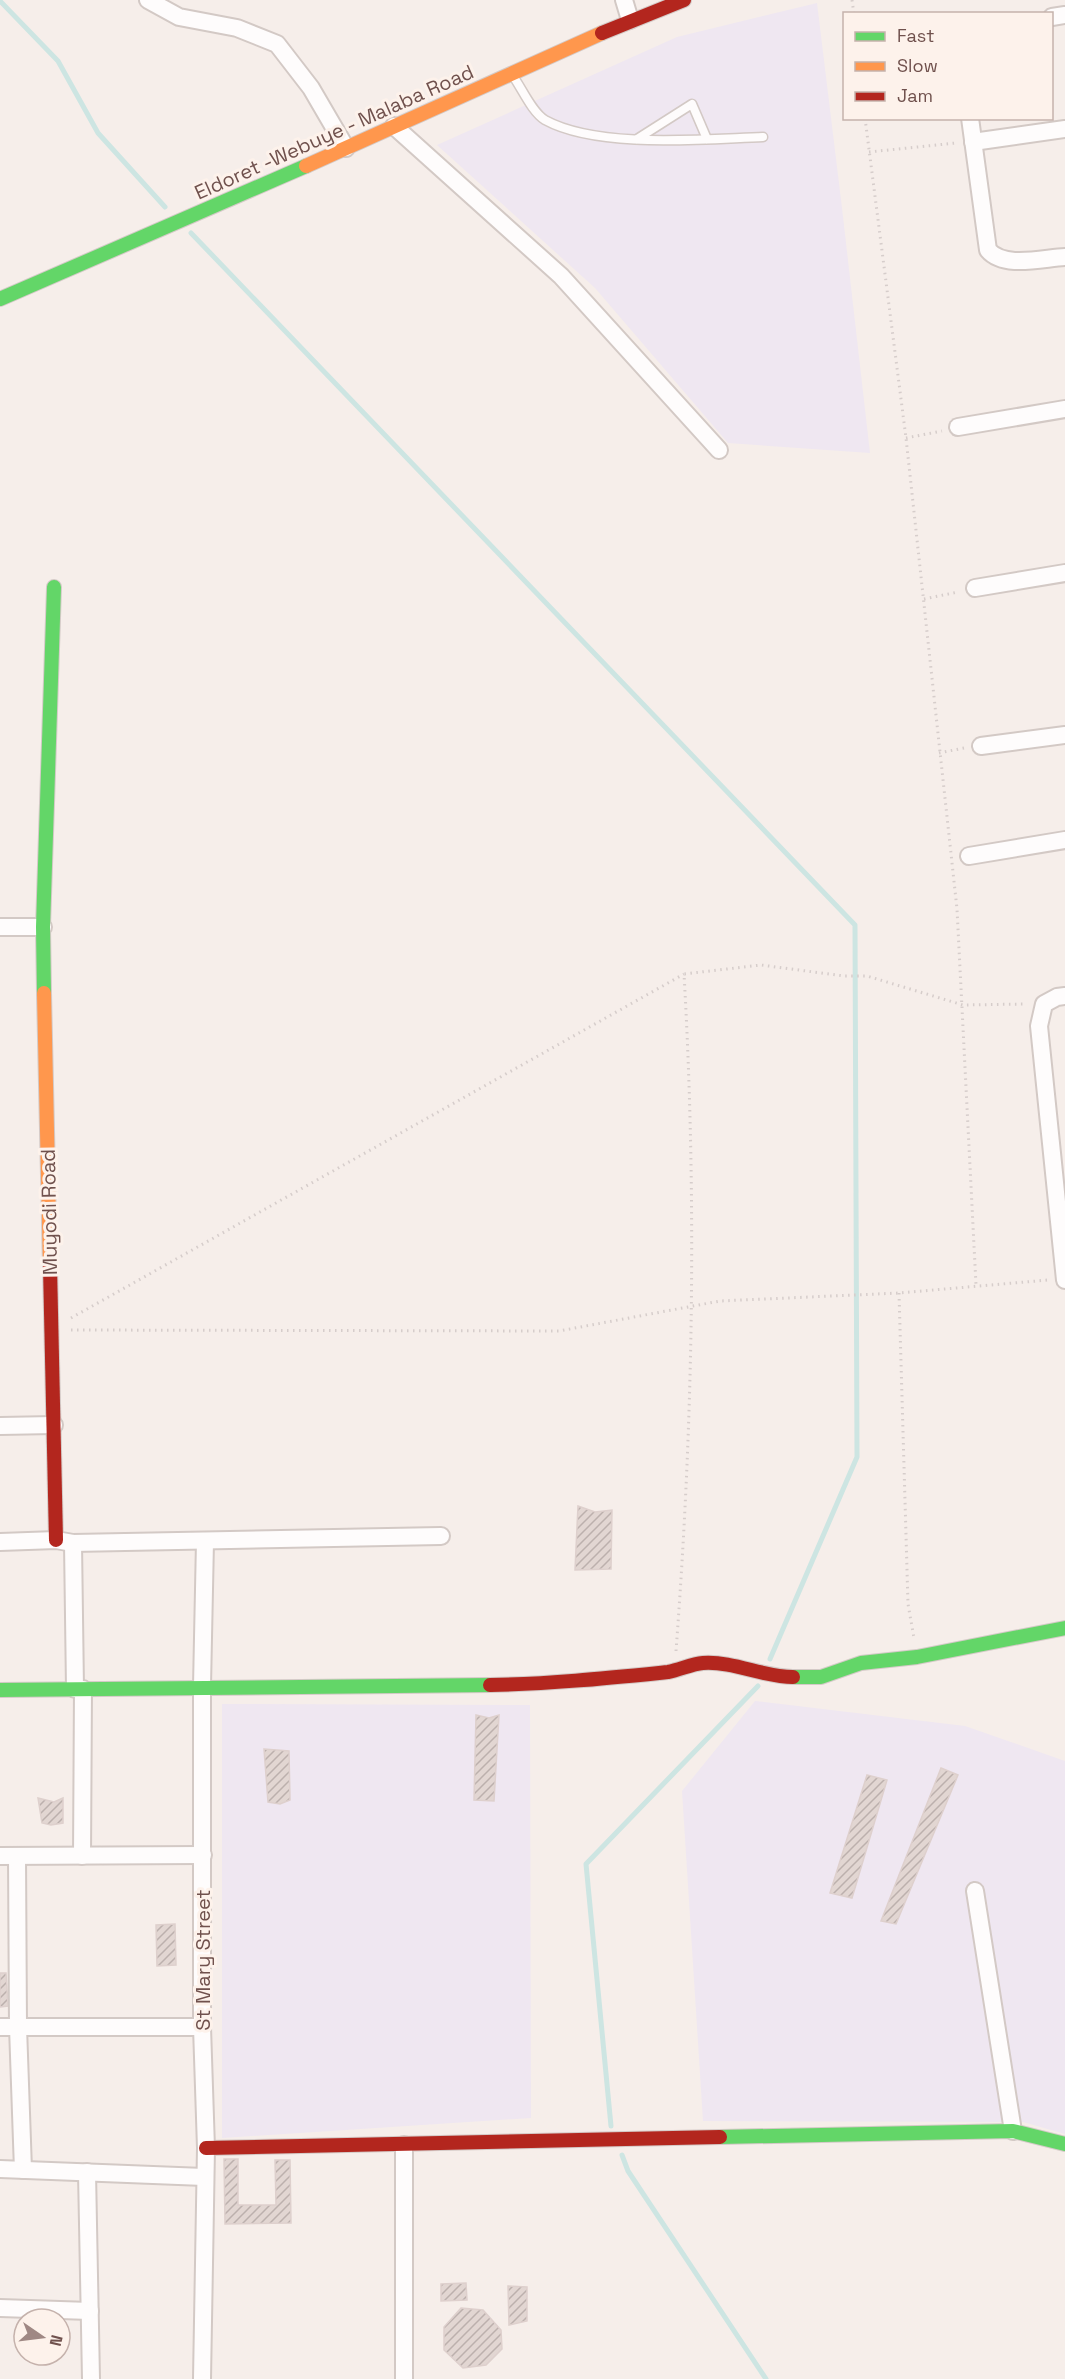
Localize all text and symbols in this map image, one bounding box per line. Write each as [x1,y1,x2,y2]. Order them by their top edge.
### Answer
legend [843,12,1053,120]
text: Fast [897,24,934,47]
text: Slow [897,54,938,77]
street label: Eldoret -Webuye - Malaba Road [190,59,478,205]
text: Jam [897,84,933,107]
street label: Muyodi Road [35,1149,63,1275]
street label: St Mary Street [190,1889,216,2031]
north arrow [12,2307,72,2367]
text: N [45,2333,68,2348]

